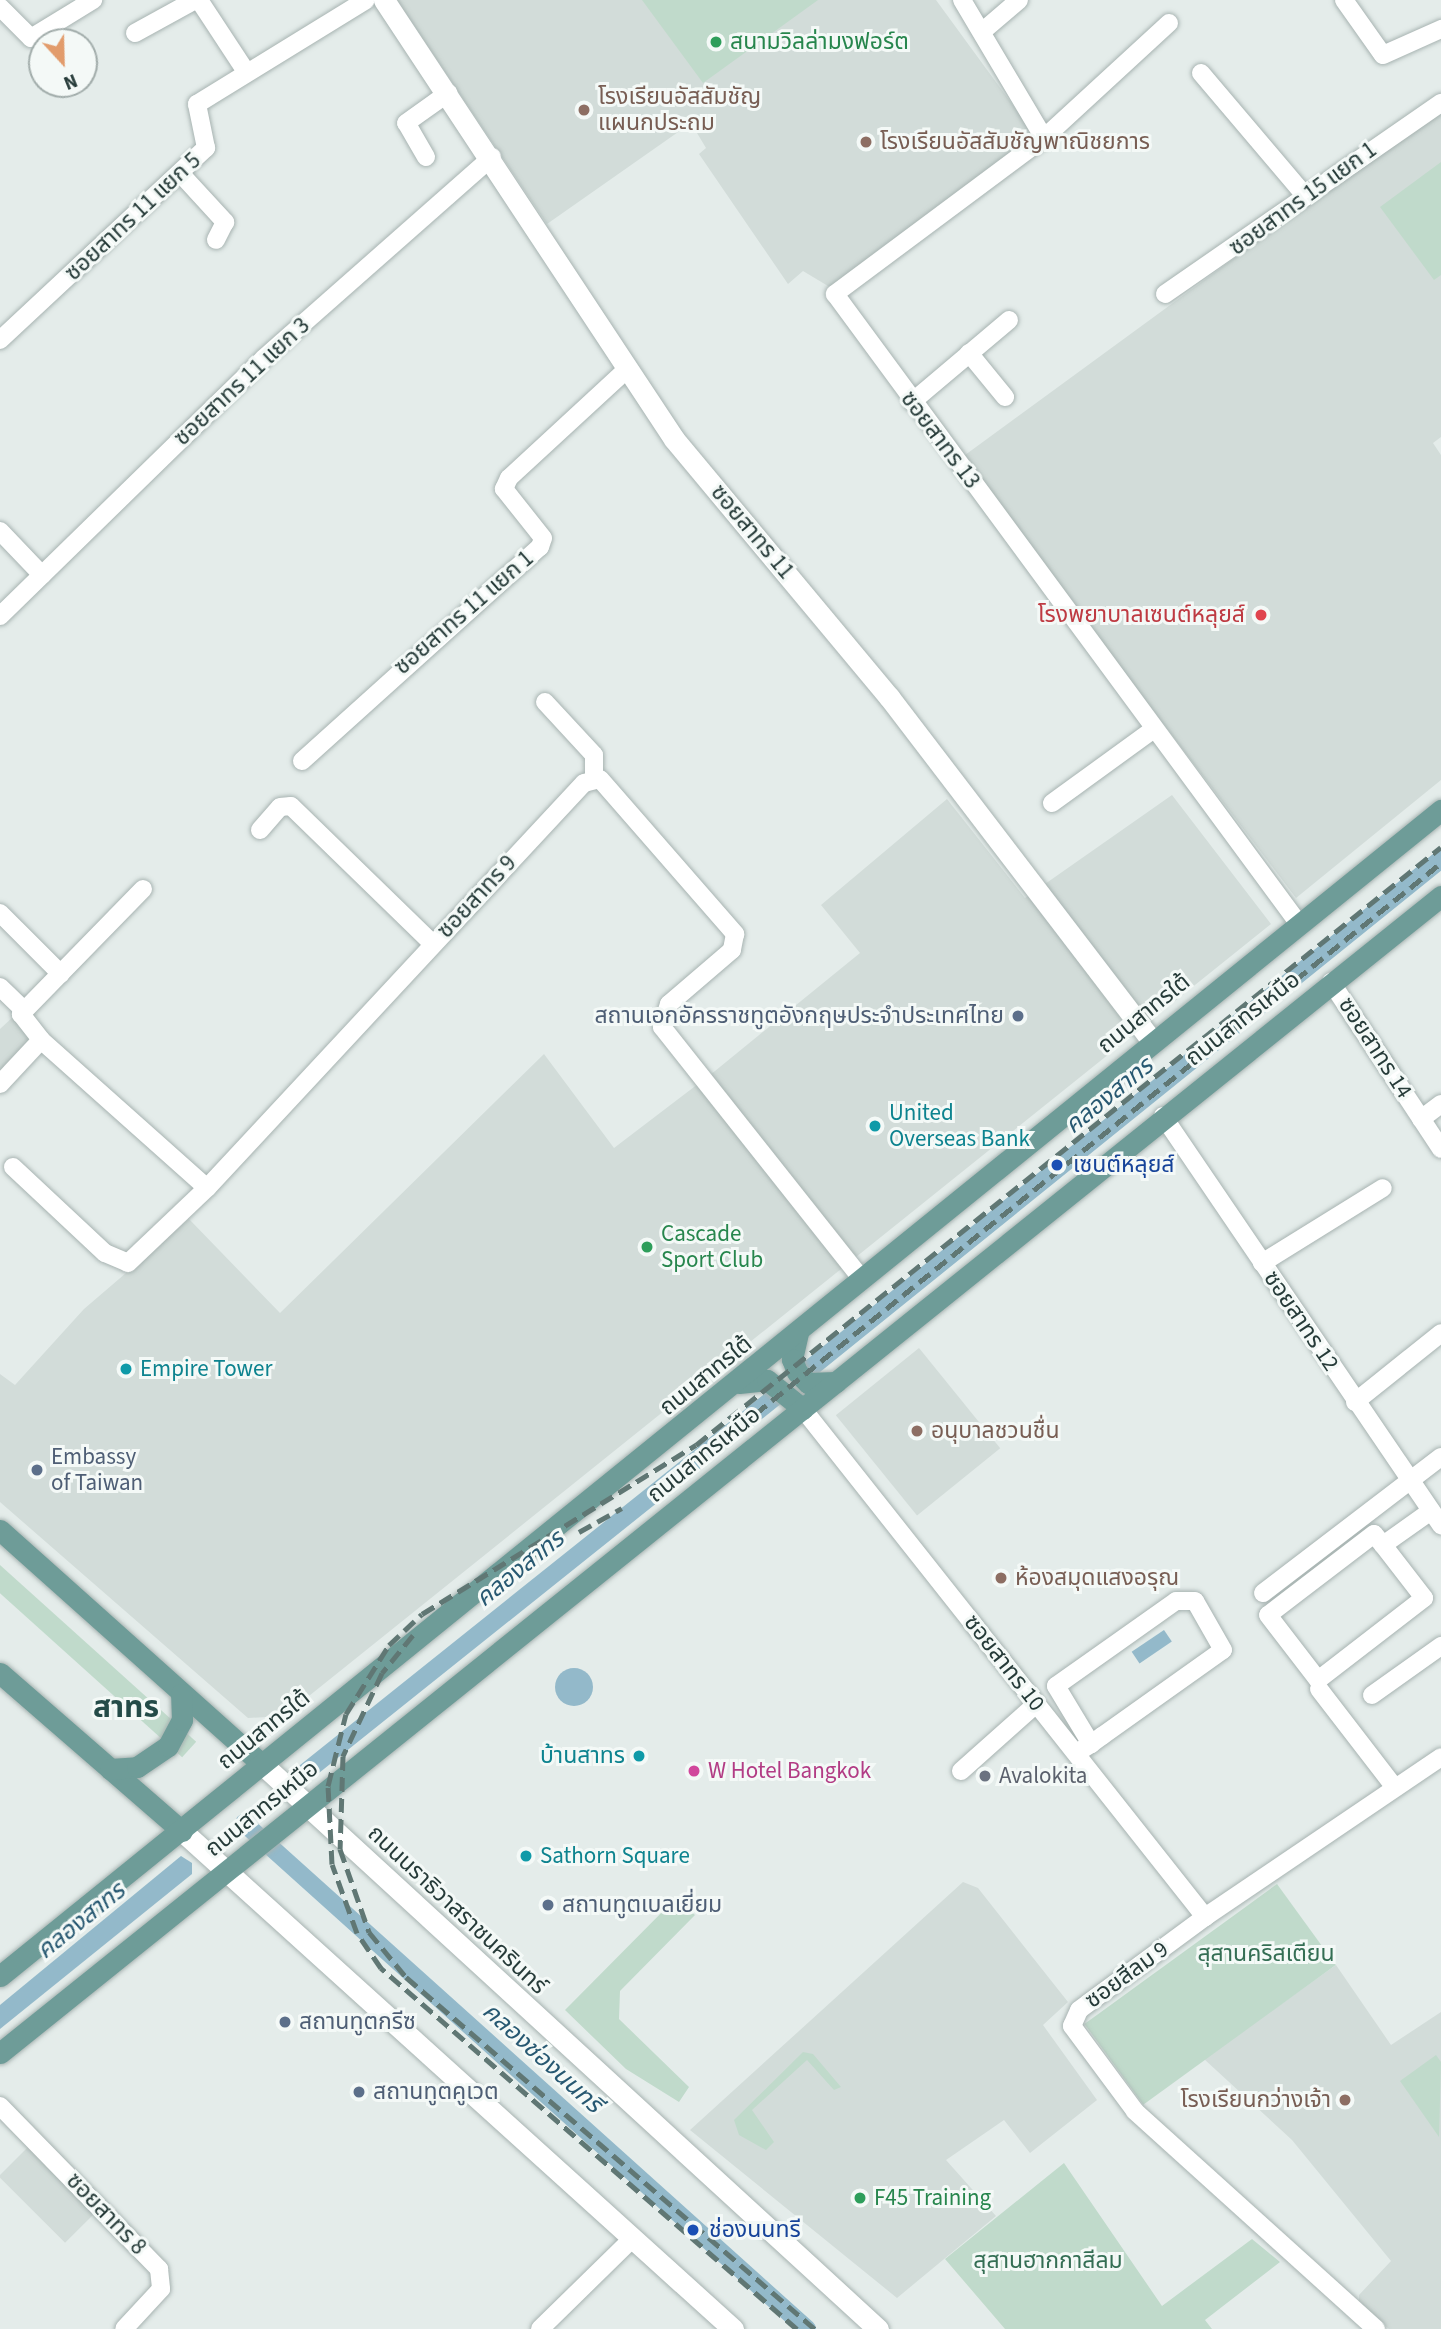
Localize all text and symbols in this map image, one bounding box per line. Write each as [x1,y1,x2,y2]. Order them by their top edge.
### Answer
north arrow [28,28,98,98]
place label: สนามวิลล่ามงฟอร์ต [730,28,909,56]
marker: สนามวิลล่ามงฟอร์ต [708,34,724,50]
text: N [59,66,81,96]
place label: โรงเรียนอัสสัมชัญ แผนกประถม [598,83,761,137]
marker: โรงเรียนอัสสัมชัญ แผนกประถม [576,102,592,118]
place label: โรงเรียนอัสสัมชัญพาณิชยการ [880,128,1150,156]
marker: โรงเรียนอัสสัมชัญพาณิชยการ [858,134,874,150]
street label: ซอยสาทร 15 แยก 1 [1224,136,1382,262]
street label: ซอยสาทร 11 แยก 5 [59,147,207,287]
street label: ซอยสาทร 11 แยก 3 [168,312,316,452]
street label: ซอยสาทร 13 [894,386,986,494]
street label: ซอยสาทร 11 [705,479,799,585]
street label: ซอยสาทร 11 แยก 1 [389,545,539,681]
place label: โรงพยาบาลเซนต์หลุยส์ [1038,601,1245,629]
marker: โรงพยาบาลเซนต์หลุยส์ [1251,605,1271,625]
street label: ซอยสาทร 9 [432,850,522,944]
street label: ถนนสาทรเหนือ [1180,966,1306,1072]
street label: ถนนสาทรใต้ [1092,968,1196,1060]
street label: ซอยสาทร 14 [1332,992,1418,1104]
place label: สถานเอกอัครราชทูตอังกฤษประจำประเทศไทย [594,1002,1004,1030]
marker: สถานเอกอัครราชทูตอังกฤษประจำประเทศไทย [1010,1008,1026,1024]
water label: คลองสาทร [1059,1052,1159,1140]
place label: United Overseas Bank [889,1099,1030,1153]
marker: United Overseas Bank [867,1118,883,1134]
place label: เซนต์หลุยส์ [1073,1151,1174,1179]
marker: เซนต์หลุยส์ [1047,1155,1067,1175]
place label: Cascade Sport Club [661,1220,763,1274]
marker: Cascade Sport Club [639,1239,655,1255]
street label: ซอยสาทร 12 [1257,1266,1345,1376]
street label: ถนนสาทรใต้ [654,1330,758,1422]
place label: Empire Tower [140,1355,272,1383]
marker: Empire Tower [118,1361,134,1377]
street label: ถนนสาทรเหนือ [642,1401,766,1509]
place label: อนุบาลชวนชื่น [931,1417,1059,1445]
marker: อนุบาลชวนชื่น [909,1423,925,1439]
place label: Embassy of Taiwan [51,1443,143,1497]
marker: Embassy of Taiwan [29,1462,45,1478]
water label: คลองสาทร [470,1525,570,1613]
place label: ห้องสมุดแสงอรุณ [1015,1564,1179,1592]
marker: ห้องสมุดแสงอรุณ [993,1570,1009,1586]
street label: ซอยสาทร 10 [958,1609,1050,1717]
street label: ถนนสาทรใต้ [212,1684,316,1776]
district label: สาทร [93,1690,159,1726]
place label: บ้านสาทร [540,1742,625,1770]
marker: บ้านสาทร [631,1748,647,1764]
street label: ถนนสาทรเหนือ [200,1755,324,1863]
place label: W Hotel Bangkok [708,1757,871,1785]
place label: Avalokita [999,1762,1087,1790]
marker: W Hotel Bangkok [686,1763,702,1779]
marker: Avalokita [977,1768,993,1784]
street label: ถนนนราธิวาสราชนครินทร์ [362,1820,552,2000]
place label: Sathorn Square [540,1842,690,1870]
marker: Sathorn Square [518,1848,534,1864]
water label: คลองสาทร [31,1877,131,1965]
place label: สถานทูตเบลเยี่ยม [562,1891,722,1919]
marker: สถานทูตเบลเยี่ยม [540,1897,556,1913]
street label: ซอยสีลม 9 [1080,1936,1174,2014]
park label: สุสานคริสเตียน [1197,1940,1335,1968]
water label: คลองช่องนนทรี [476,1997,608,2119]
place label: สถานทูตกรีซ [299,2008,416,2036]
marker: สถานทูตกรีซ [277,2014,293,2030]
place label: สถานทูตคูเวต [373,2078,499,2106]
marker: สถานทูตคูเวต [351,2084,367,2100]
place label: โรงเรียนกว่างเจ้า [1181,2086,1331,2114]
marker: โรงเรียนกว่างเจ้า [1337,2092,1353,2108]
street label: ซอยสาทร 8 [60,2167,152,2261]
place label: F45 Training [874,2184,991,2212]
marker: F45 Training [852,2190,868,2206]
place label: ช่องนนทรี [709,2216,801,2244]
marker: ช่องนนทรี [683,2220,703,2240]
park label: สุสานฮากกาสีลม [973,2247,1123,2275]

